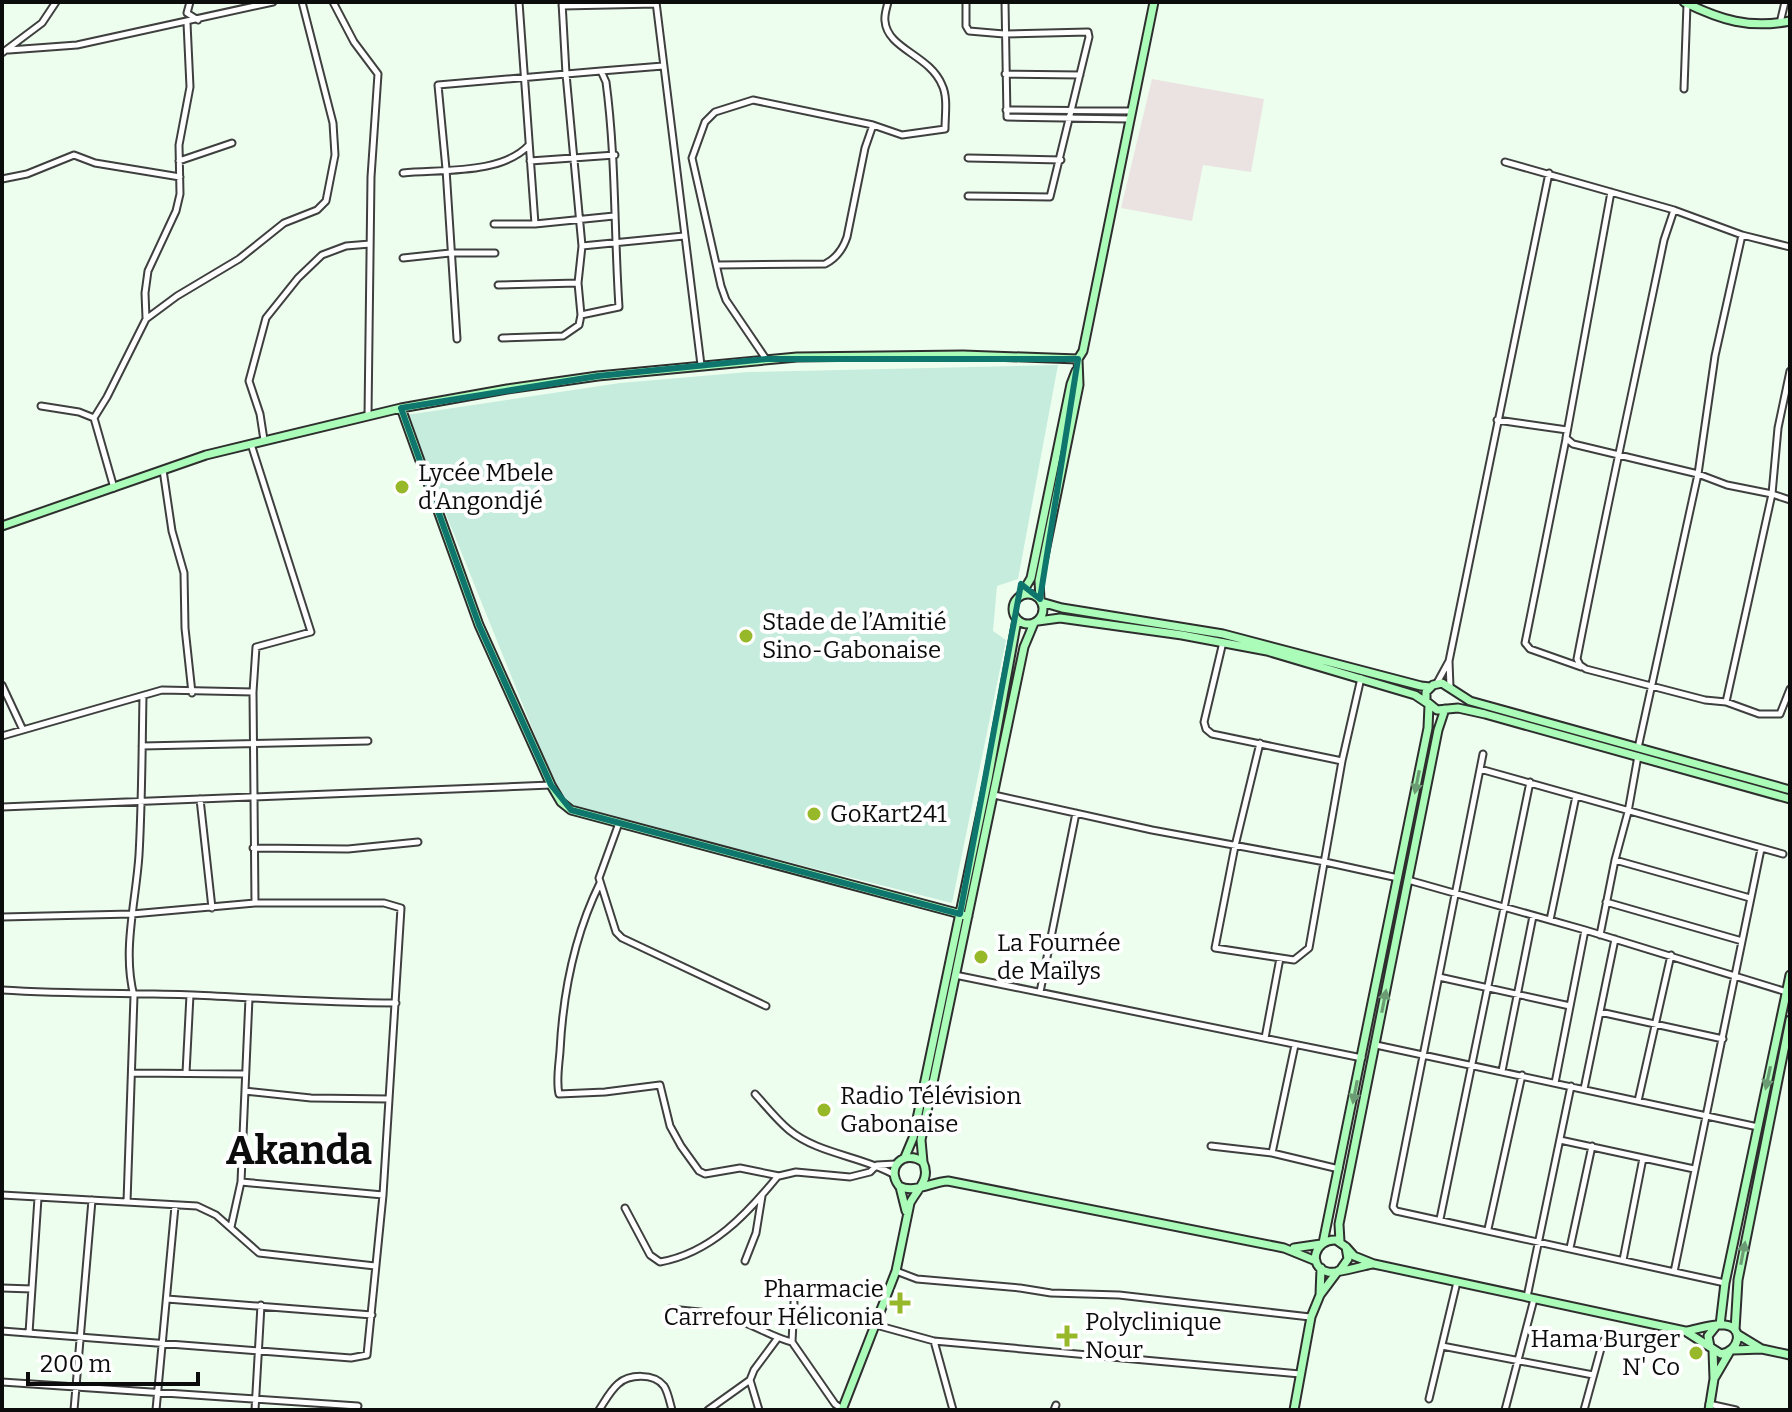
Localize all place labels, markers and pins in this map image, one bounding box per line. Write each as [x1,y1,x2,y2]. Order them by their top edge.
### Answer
place label: Lycée Mbele d'Angondjé [418,459,554,515]
marker: Lycée Mbele d'Angondjé [393,478,411,496]
place label: Stade de l’Amitié Sino-Gabonaise [762,608,947,664]
marker: Stade de l’Amitié Sino-Gabonaise [737,627,755,645]
place label: GoKart241 [830,800,947,828]
marker: GoKart241 [805,805,823,823]
place label: La Fournée de Maïlys [997,929,1121,985]
marker: La Fournée de Maïlys [972,948,990,966]
place label: Radio Télévision Gabonaise [840,1082,1021,1138]
marker: Radio Télévision Gabonaise [815,1101,833,1119]
place label: Pharmacie Carrefour Héliconia [663,1275,884,1331]
marker: Pharmacie Carrefour Héliconia [891,1294,909,1312]
place label: Polyclinique Nour [1085,1308,1222,1364]
marker: Polyclinique Nour [1056,1325,1078,1347]
place label: Hama Burger N' Co [1530,1325,1680,1381]
marker: Hama Burger N' Co [1687,1344,1705,1362]

